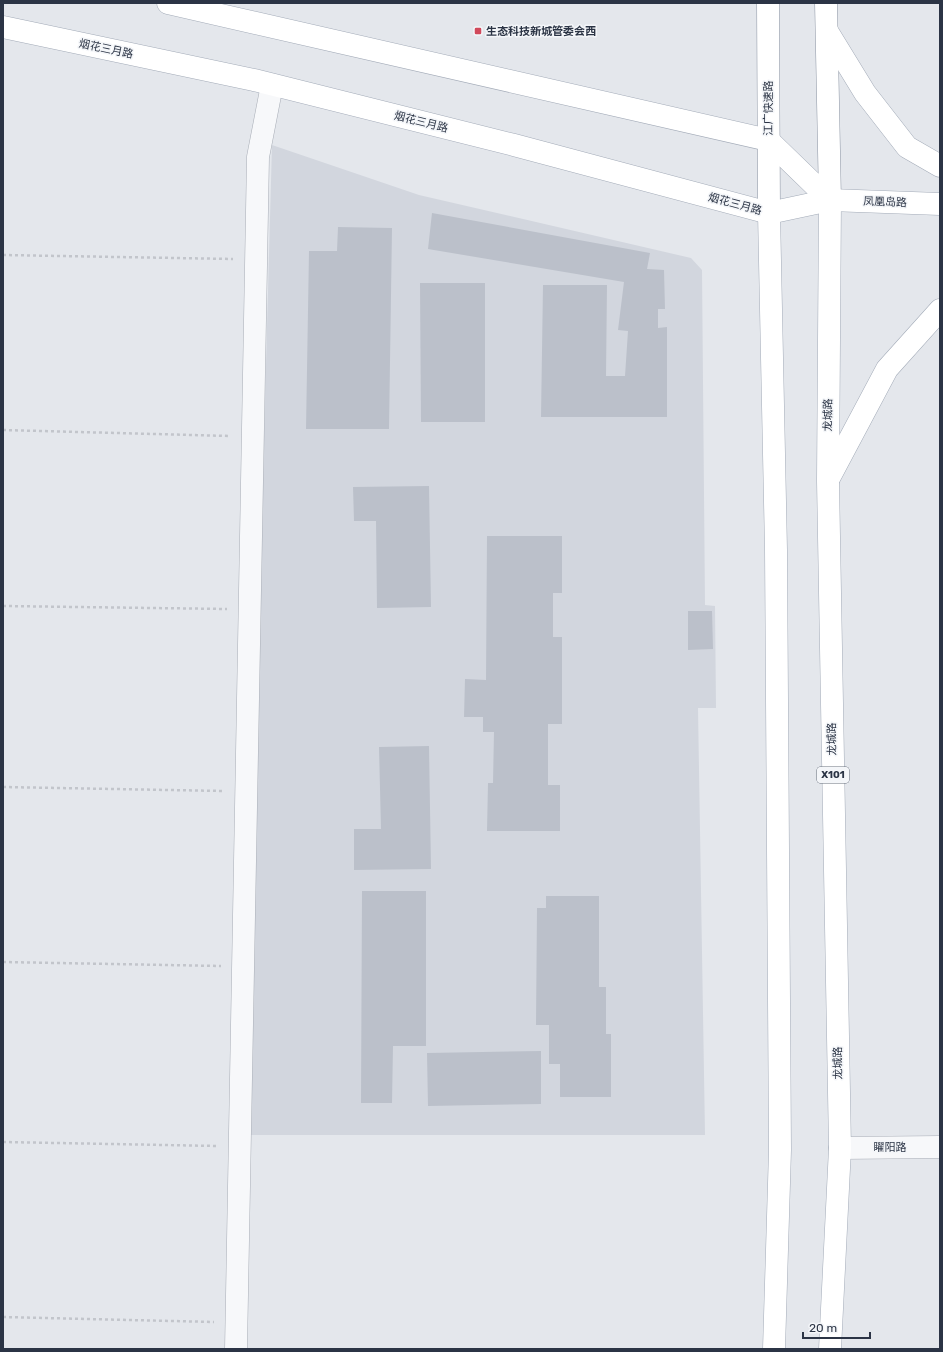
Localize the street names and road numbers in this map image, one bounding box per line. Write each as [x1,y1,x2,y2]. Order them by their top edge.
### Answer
street label: 烟花三月路 [78,37,134,61]
street label: 江广快速路 [762,81,775,136]
street label: 烟花三月路 [393,109,449,135]
street label: 烟花三月路 [707,191,763,217]
street label: 凤凰岛路 [863,195,907,209]
street label: 龙城路 [821,398,835,432]
street label: 龙城路 [825,722,839,756]
road number: X101 [817,767,849,783]
street label: 龙城路 [831,1046,845,1080]
street label: 矅阳路 [874,1141,907,1154]

